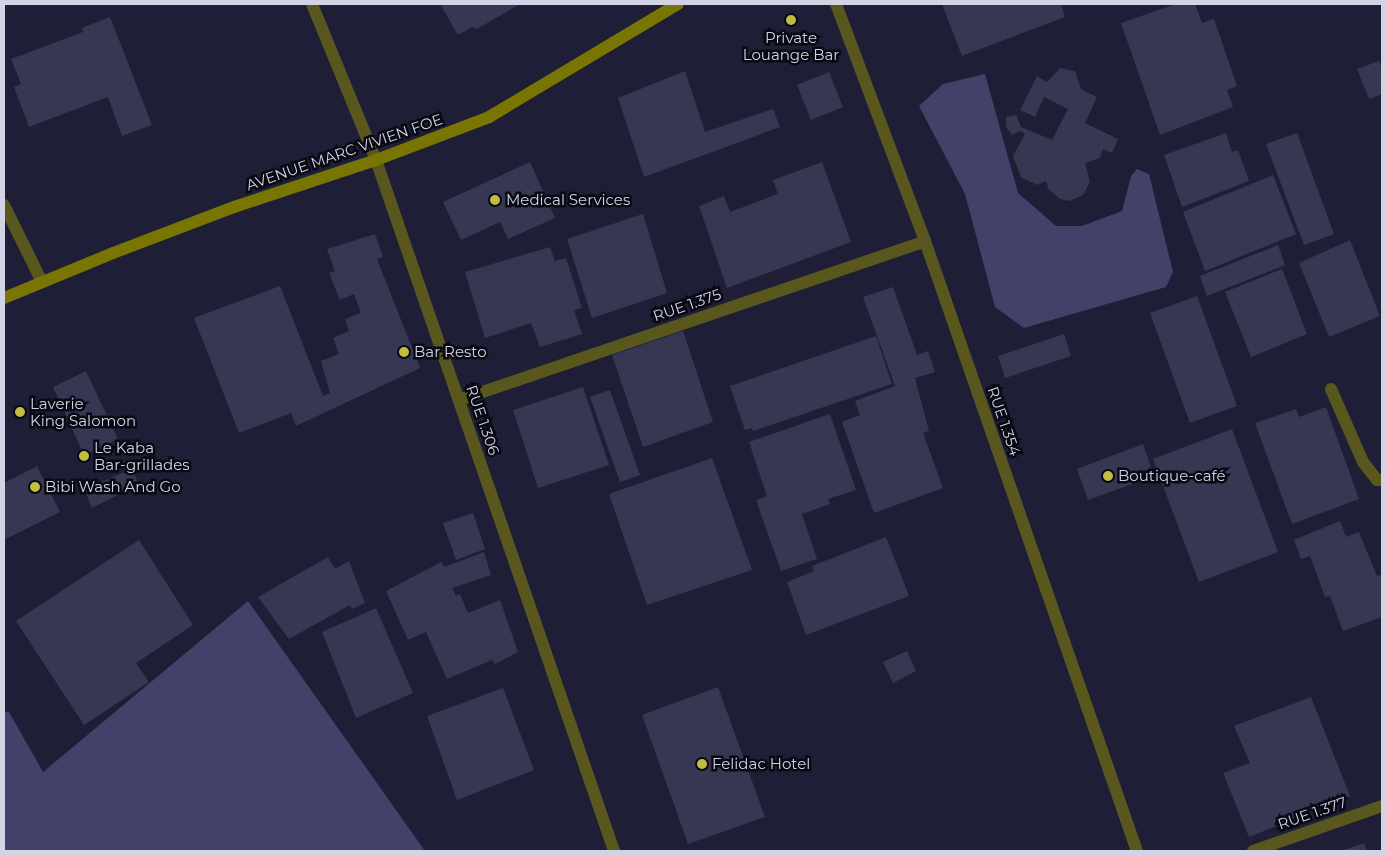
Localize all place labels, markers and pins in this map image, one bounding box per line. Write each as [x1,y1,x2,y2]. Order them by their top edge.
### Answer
marker: Private Louange Bar [785,14,797,26]
place label: Private Louange Bar [743,28,839,63]
place label: Medical Services [506,191,630,209]
marker: Medical Services [488,193,502,207]
place label: Bar Resto [414,343,487,361]
marker: Bar Resto [398,346,410,358]
place label: Laverie King Salomon [30,394,136,429]
marker: Laverie King Salomon [14,406,26,418]
place label: Le Kaba Bar-grillades [94,438,190,473]
marker: Le Kaba Bar-grillades [78,450,90,462]
place label: Boutique-café [1118,467,1226,485]
marker: Boutique-café [1102,470,1114,482]
place label: Bibi Wash And Go [45,478,181,496]
marker: Bibi Wash And Go [29,481,41,493]
place label: Felidac Hotel [712,755,810,773]
marker: Felidac Hotel [696,758,708,770]

